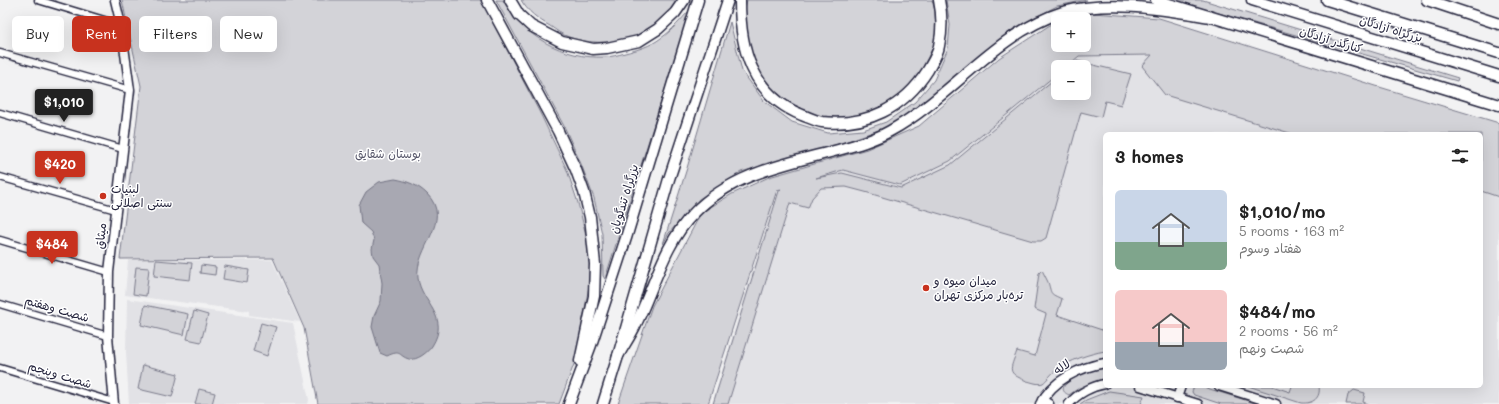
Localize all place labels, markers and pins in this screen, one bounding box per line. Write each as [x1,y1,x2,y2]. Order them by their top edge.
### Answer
pin: $1,010 [31,89,97,123]
pin: $420 [36,151,84,185]
place label: لبنیات سنتی اصلانی [111,180,172,211]
marker: لبنیات سنتی اصلانی [98,191,108,201]
pin: $484 [28,231,76,265]
place label: میدان میوه و تره‌بار مرکزی تهران [933,272,1024,303]
marker: میدان میوه و تره‌بار مرکزی تهران [921,283,931,293]

